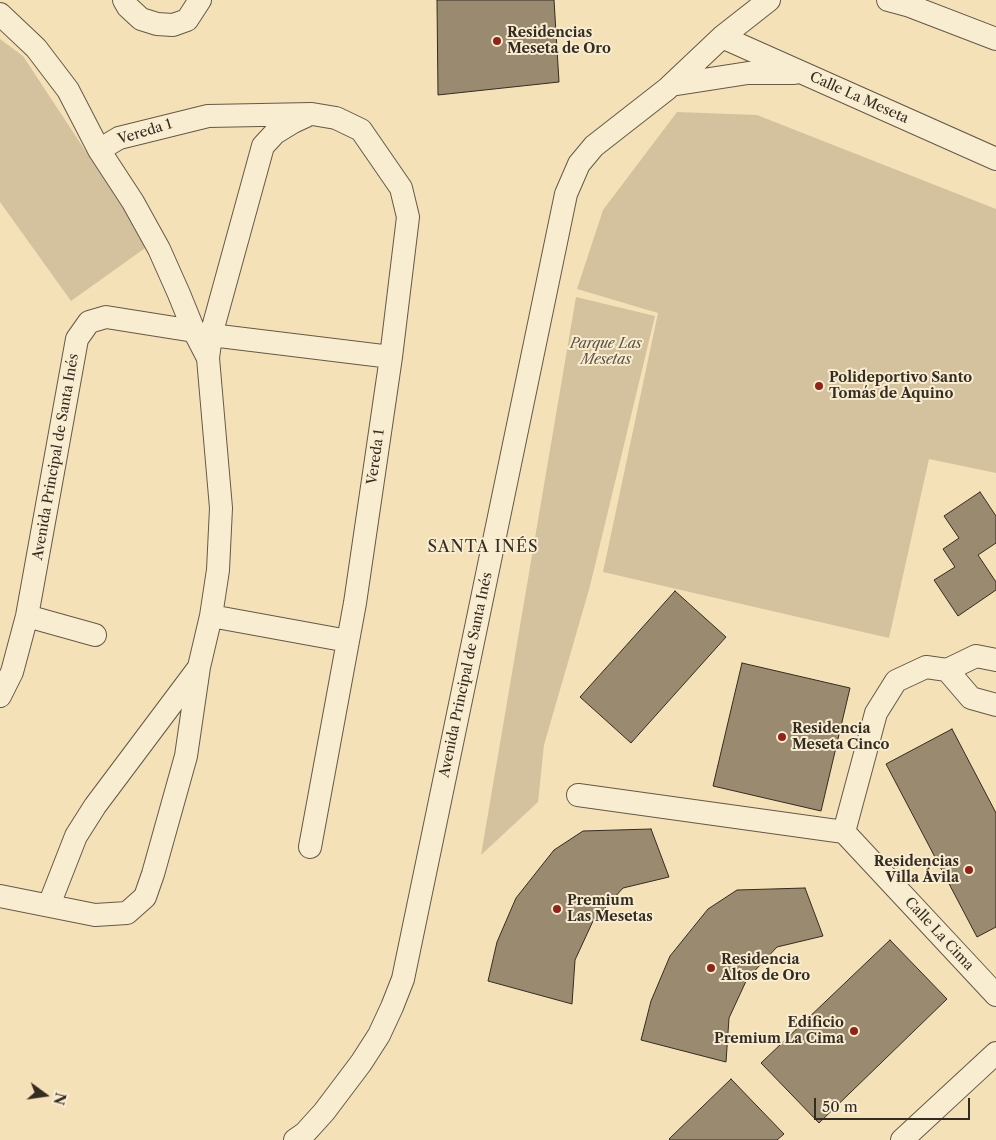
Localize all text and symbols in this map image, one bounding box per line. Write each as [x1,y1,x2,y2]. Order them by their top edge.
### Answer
place label: Residencias Meseta de Oro [507,25,611,58]
marker: Residencias Meseta de Oro [491,35,503,47]
street label: Calle La Meseta [807,69,911,127]
street label: Vereda 1 [116,116,174,148]
park label: Parque Las Mesetas [570,336,642,368]
street label: Avenida Principal de Santa Inés [30,352,82,562]
place label: Polideportivo Santo Tomás de Aquino [829,370,972,402]
marker: Polideportivo Santo Tomás de Aquino [813,380,825,392]
street label: Vereda 1 [364,428,388,486]
district label: SANTA INÉS [426,537,540,557]
street label: Avenida Principal de Santa Inés [436,571,496,779]
place label: Residencia Meseta Cinco [792,721,889,754]
marker: Residencia Meseta Cinco [776,731,788,743]
place label: Residencias Villa Ávila [874,854,959,886]
marker: Residencias Villa Ávila [963,864,975,876]
place label: Premium Las Mesetas [567,893,653,926]
street label: Calle La Cima [901,894,977,974]
marker: Premium Las Mesetas [551,903,563,915]
place label: Residencia Altos de Oro [721,952,810,984]
marker: Residencia Altos de Oro [705,962,717,974]
place label: Edificio Premium La Cima [714,1015,844,1048]
marker: Edificio Premium La Cima [848,1025,860,1037]
north arrow [20,1070,70,1120]
scale bar [816,1088,972,1120]
text: N [49,1091,70,1107]
text: 50 m [822,1097,858,1116]

